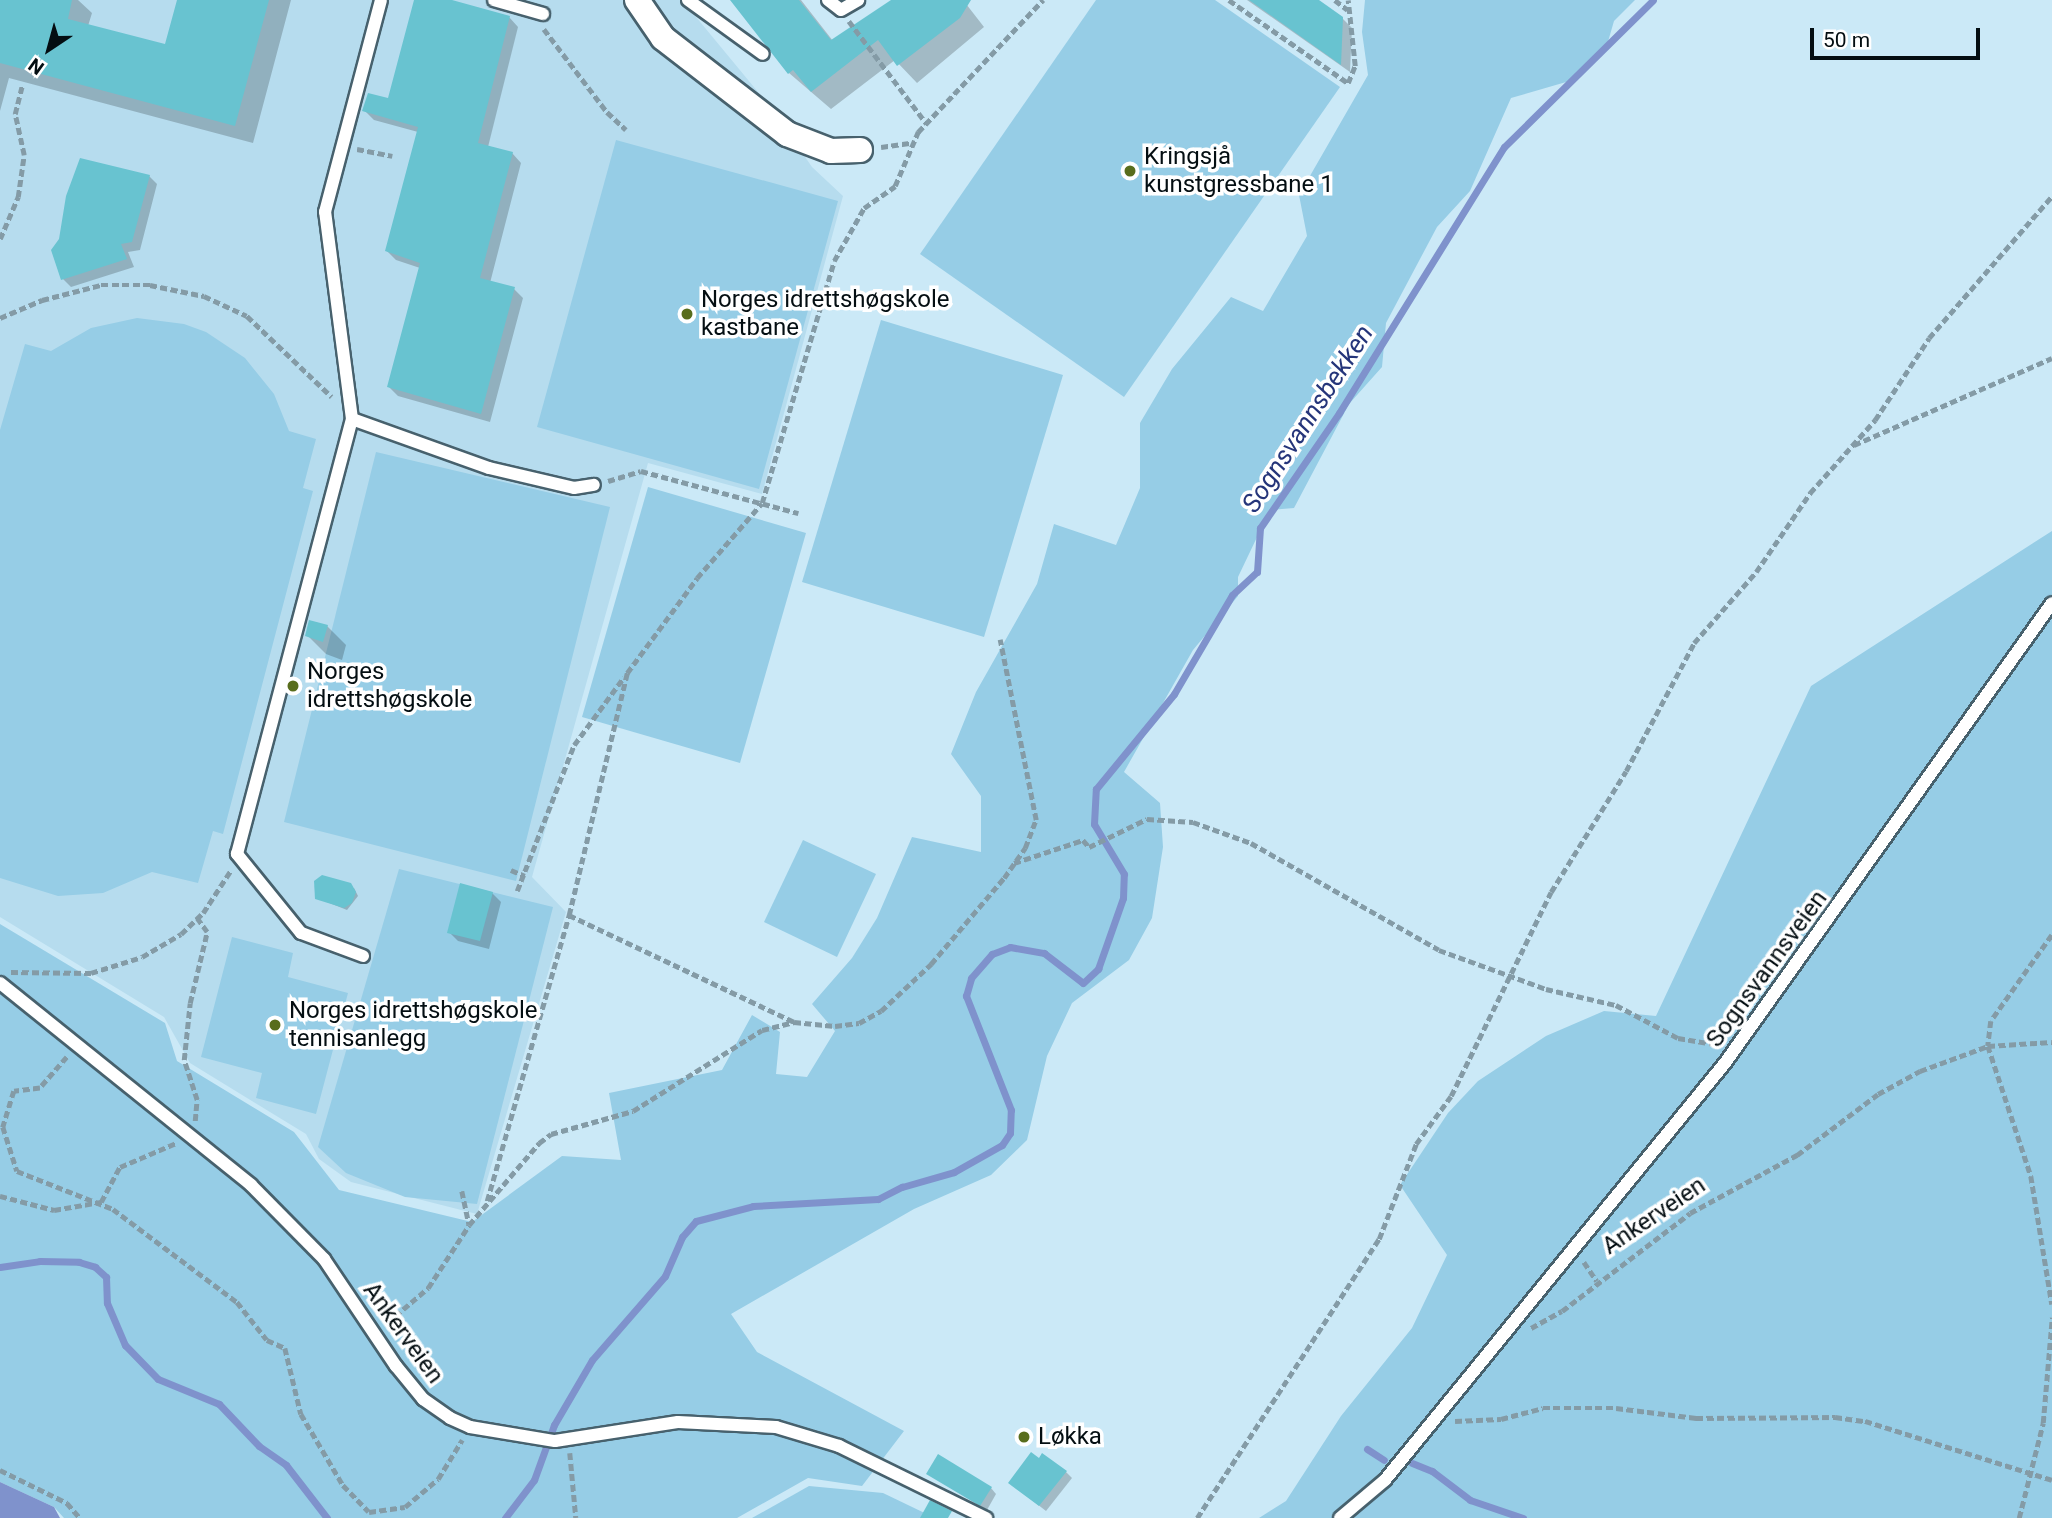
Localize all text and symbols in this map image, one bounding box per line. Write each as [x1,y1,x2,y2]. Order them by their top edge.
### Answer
north arrow [14,14,84,84]
scale bar [1814,14,1984,58]
text: 50 m [1823,28,1870,52]
text: N [24,53,49,80]
place label: Kringsjå kunstgressbane 1 [1144,143,1334,199]
marker: Kringsjå kunstgressbane 1 [1122,163,1138,179]
place label: Norges idrettshøgskole kastbane [701,286,949,342]
marker: Norges idrettshøgskole kastbane [679,306,695,322]
water label: Sognsvannsbekken [1236,319,1380,519]
place label: Norges idrettshøgskole [307,658,472,714]
marker: Norges idrettshøgskole [285,678,301,694]
street label: Sognsvannsveien [1701,885,1833,1053]
place label: Norges idrettshøgskole tennisanlegg [289,997,537,1053]
marker: Norges idrettshøgskole tennisanlegg [267,1017,283,1033]
street label: Ankerveien [1597,1171,1711,1261]
street label: Ankerveien [357,1277,449,1389]
place label: Løkka [1038,1423,1102,1451]
marker: Løkka [1016,1429,1032,1445]

